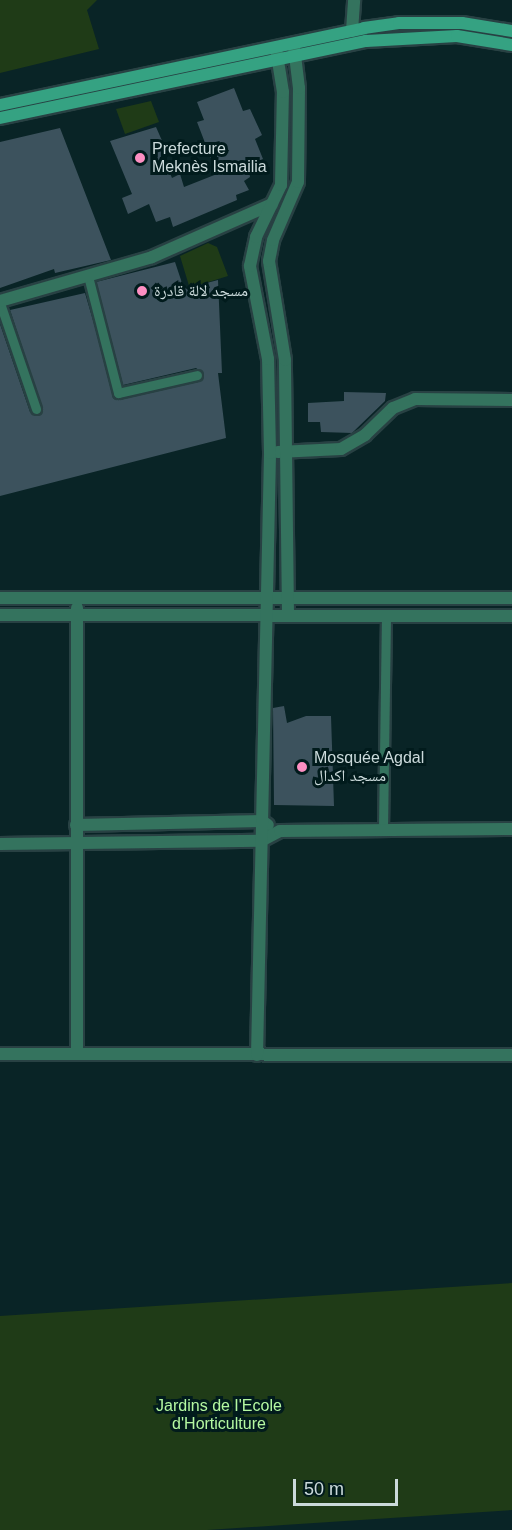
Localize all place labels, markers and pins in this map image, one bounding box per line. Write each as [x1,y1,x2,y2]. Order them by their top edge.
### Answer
place label: Prefecture Meknès Ismailia [152,139,267,177]
marker: Prefecture Meknès Ismailia [133,151,147,165]
place label: مسجد لالة قادرة [154,281,248,301]
marker: مسجد لالة قادرة [135,284,149,298]
place label: Mosquée Agdal مسجد اكدال [314,748,425,786]
marker: Mosquée Agdal مسجد اكدال [295,760,309,774]

